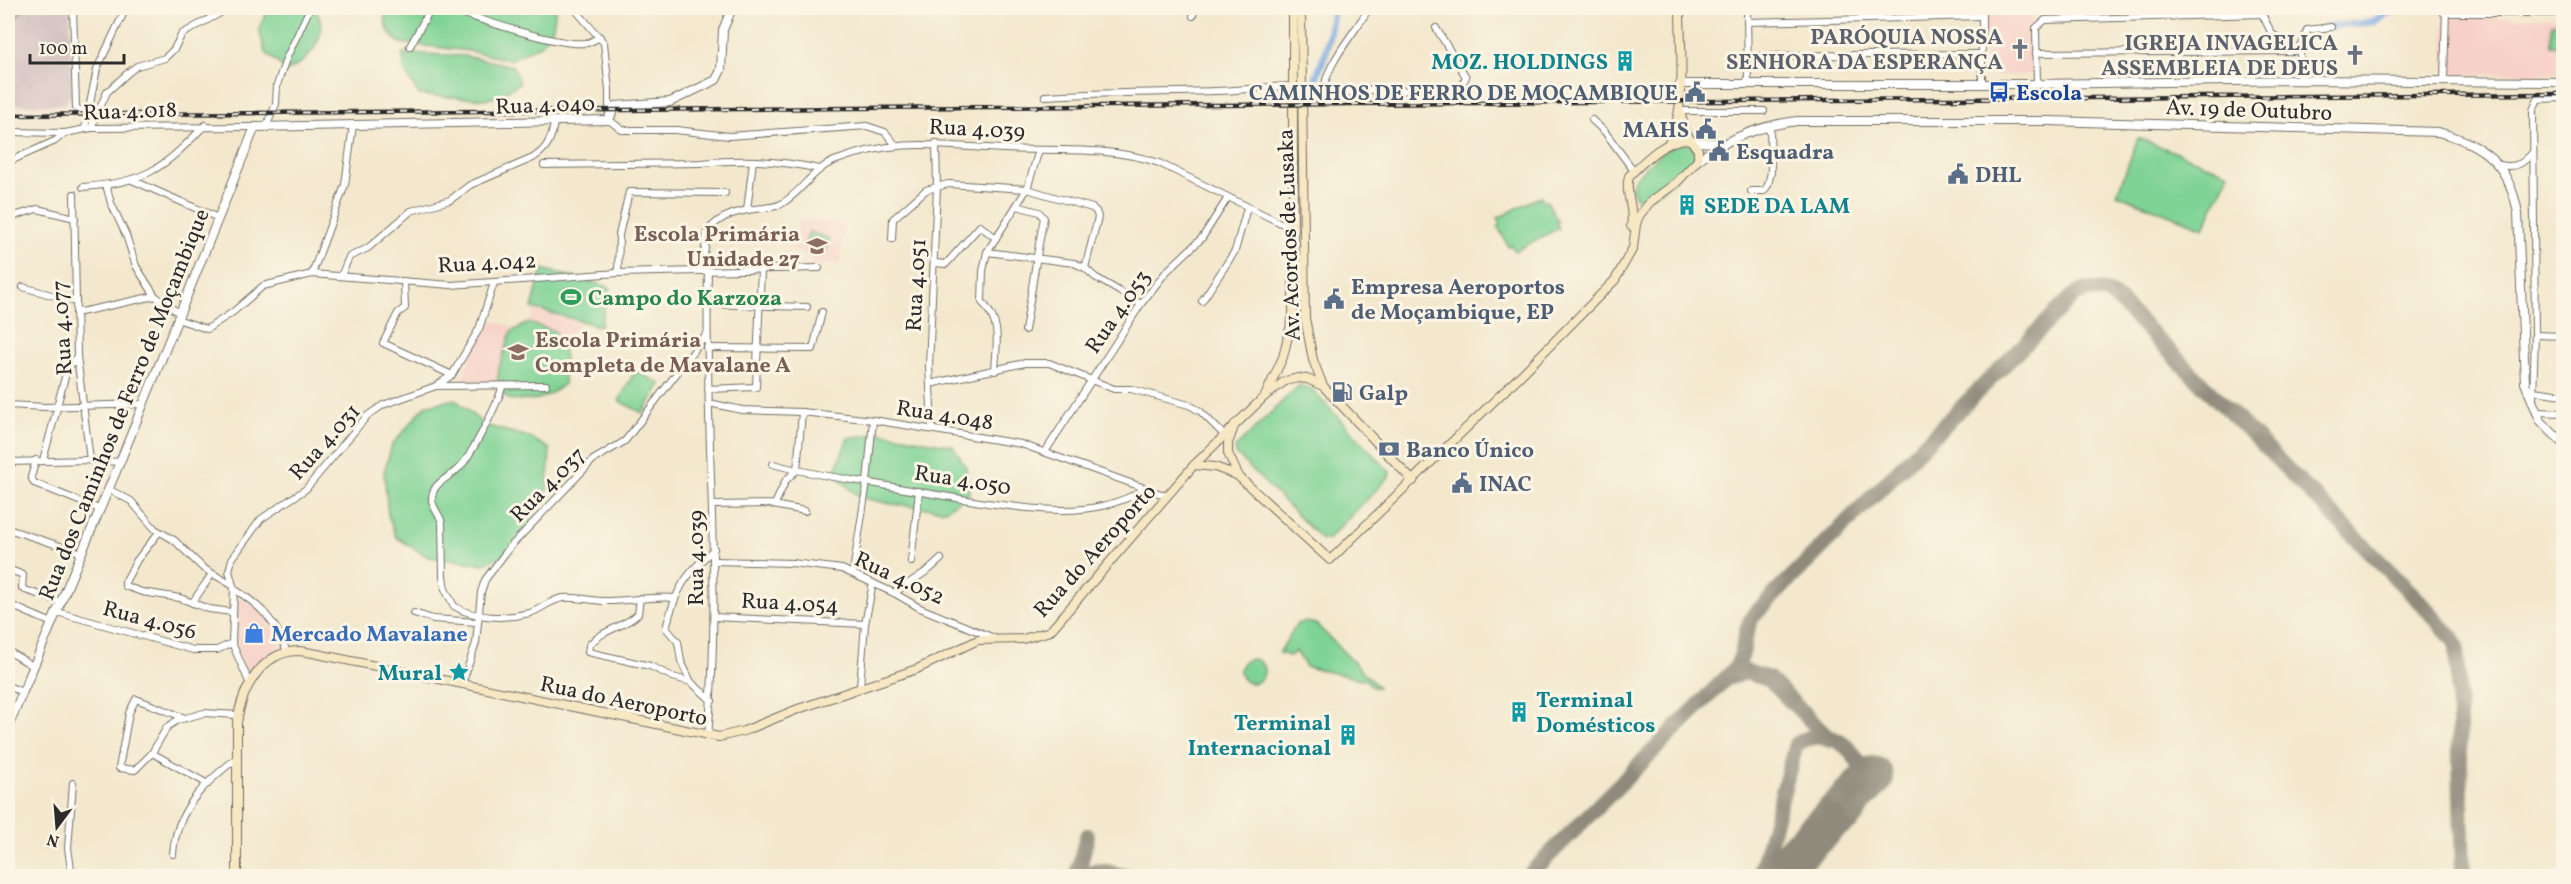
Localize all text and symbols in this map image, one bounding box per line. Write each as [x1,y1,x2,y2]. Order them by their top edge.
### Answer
place label: PARÓQUIA NOSSA SENHORA DA ESPERANÇA [1726,23,2003,79]
scale bar [30,27,124,65]
place label: IGREJA INVAGELICA ASSEMBLEIA DE DEUS [2101,29,2338,85]
text: 100 m [39,37,88,62]
church icon: PARÓQUIA NOSSA SENHORA DA ESPERANÇA [2008,37,2032,61]
church icon: IGREJA INVAGELICA ASSEMBLEIA DE DEUS [2343,43,2367,67]
place label: MOZ. HOLDINGS [1431,48,1608,79]
building icon: MOZ. HOLDINGS [1613,49,1637,73]
place label: CAMINHOS DE FERRO DE MOÇAMBIQUE [1249,79,1678,110]
place label: Escola [2016,79,2082,110]
public building icon: CAMINHOS DE FERRO DE MOÇAMBIQUE [1683,80,1707,104]
bus stop icon: Escola [1987,80,2011,104]
street label: Rua 4.040 [495,89,595,124]
street label: Av. 19 de Outubro [2165,93,2333,130]
street label: Rua 4.018 [83,95,178,130]
street label: Rua 4.039 [928,113,1026,148]
place label: MAHS [1623,116,1689,147]
public building icon: MAHS [1694,117,1718,141]
street label: Av. Acordos de Lusaka [1271,128,1310,342]
place label: Esquadra [1736,138,1834,169]
public building icon: Esquadra [1707,139,1731,163]
place label: DHL [1975,161,2022,192]
public building icon: DHL [1946,162,1970,186]
place label: SEDE DA LAM [1704,192,1850,223]
building icon: SEDE DA LAM [1675,193,1699,217]
street label: Rua dos Caminhos de Ferro de Moçambique [32,204,218,606]
place label: Escola Primária Unidade 27 [634,220,800,276]
school or university icon: Escola Primária Unidade 27 [805,234,829,258]
street label: Rua 4.051 [900,238,935,333]
street label: Rua 4.042 [437,246,537,283]
street label: Rua 4.053 [1079,264,1159,361]
place label: Empresa Aeroportos de Moçambique, EP [1351,273,1565,329]
street label: Rua 4.077 [46,279,81,376]
place label: Campo do Karzoza [588,284,782,315]
sports icon: Campo do Karzoza [559,285,583,309]
public building icon: Empresa Aeroportos de Moçambique, EP [1322,287,1346,311]
place label: Escola Primária Completa de Mavalane A [535,326,791,382]
school or university icon: Escola Primária Completa de Mavalane A [506,340,530,364]
place label: Galp [1359,379,1408,410]
fuel station icon: Galp [1330,380,1354,404]
street label: Rua 4.048 [894,394,995,439]
street label: Rua 4.031 [283,398,369,488]
place label: Banco Único [1406,436,1534,467]
bank icon: Banco Único [1377,437,1401,461]
street label: Rua 4.037 [504,441,594,531]
street label: Rua 4.050 [912,459,1013,504]
place label: INAC [1479,470,1532,501]
public building icon: INAC [1450,471,1474,495]
street label: Rua do Aeroporto [1027,478,1164,625]
street label: Rua 4.039 [682,510,713,606]
street label: Rua 4.052 [849,545,949,614]
street label: Rua 4.054 [740,586,840,623]
street label: Rua 4.056 [99,594,200,649]
place label: Mercado Mavalane [271,620,468,651]
shop icon: Mercado Mavalane [242,621,266,645]
place label: Mural [378,659,442,690]
place icon: Mural [447,660,471,684]
street label: Rua do Aeroporto [537,670,710,735]
place label: Terminal Domésticos [1536,686,1655,742]
building icon: Terminal Domésticos [1507,700,1531,724]
place label: Terminal Internacional [1188,709,1331,765]
building icon: Terminal Internacional [1336,723,1360,747]
north arrow [27,797,87,857]
text: N [44,827,62,852]

